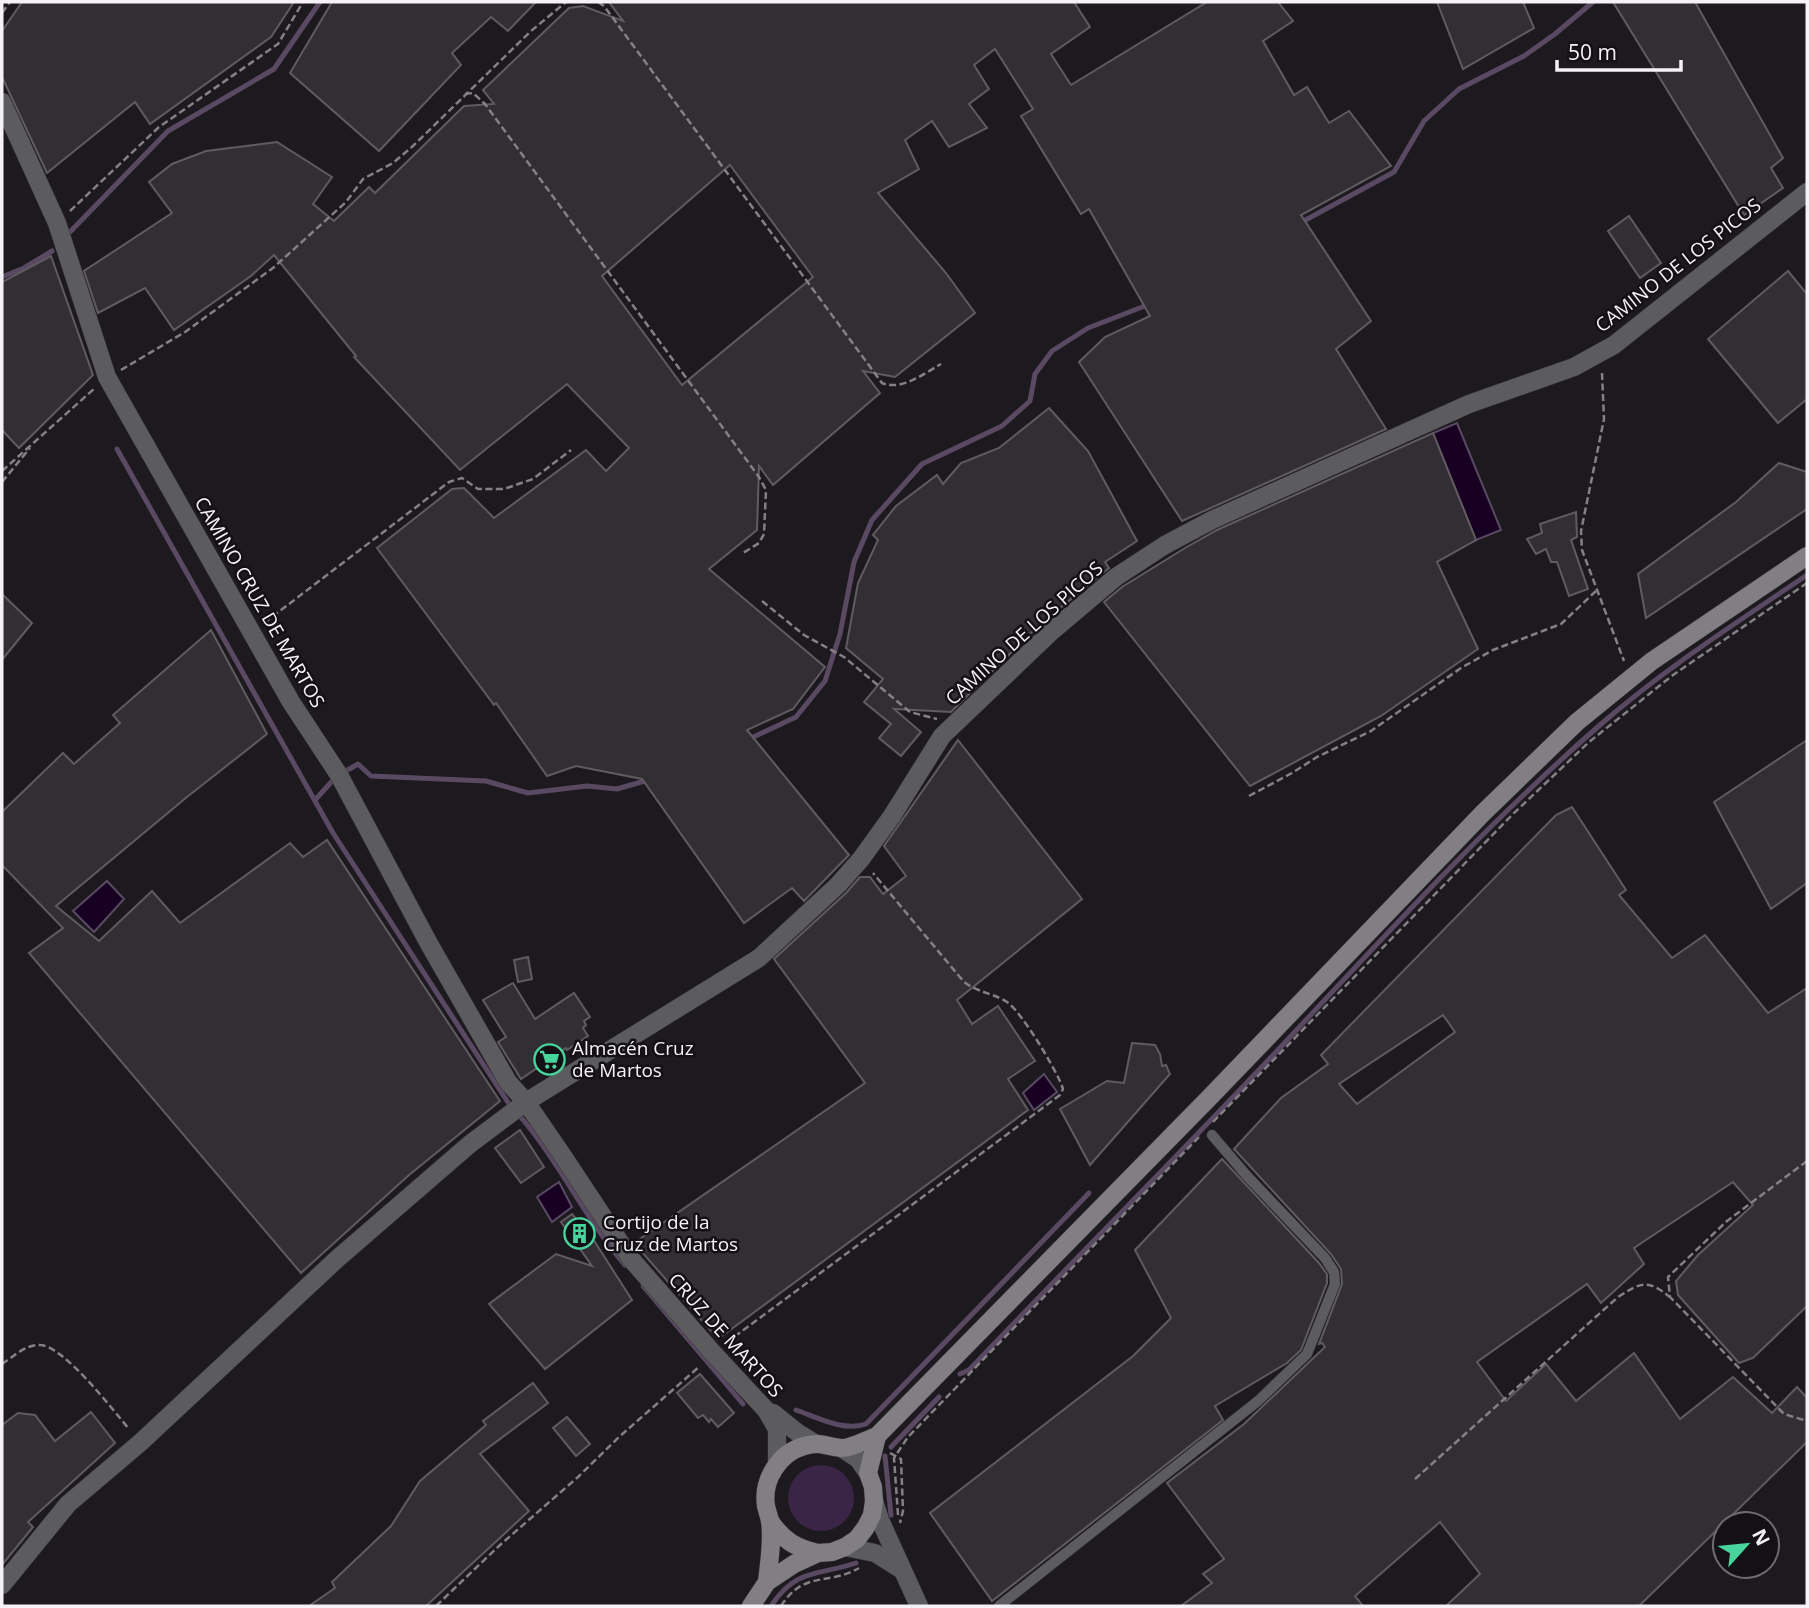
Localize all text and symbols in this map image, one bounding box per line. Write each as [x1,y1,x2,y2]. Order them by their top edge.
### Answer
scale bar [1557,28,1681,72]
text: 50 m [1568,38,1617,66]
street label: CAMINO DE LOS PICOS [1590,192,1766,338]
street label: CAMINO CRUZ DE MARTOS [189,492,331,712]
street label: CAMINO DE LOS PICOS [940,555,1108,711]
place label: Almacén Cruz de Martos [572,1035,694,1083]
supermarket icon: Almacén Cruz de Martos [532,1042,566,1076]
place label: Cortijo de la Cruz de Martos [603,1209,738,1257]
building icon: Cortijo de la Cruz de Martos [563,1216,597,1250]
street label: CRUZ DE MARTOS [663,1267,789,1403]
north arrow [1711,1510,1781,1580]
text: N [1746,1524,1776,1550]

